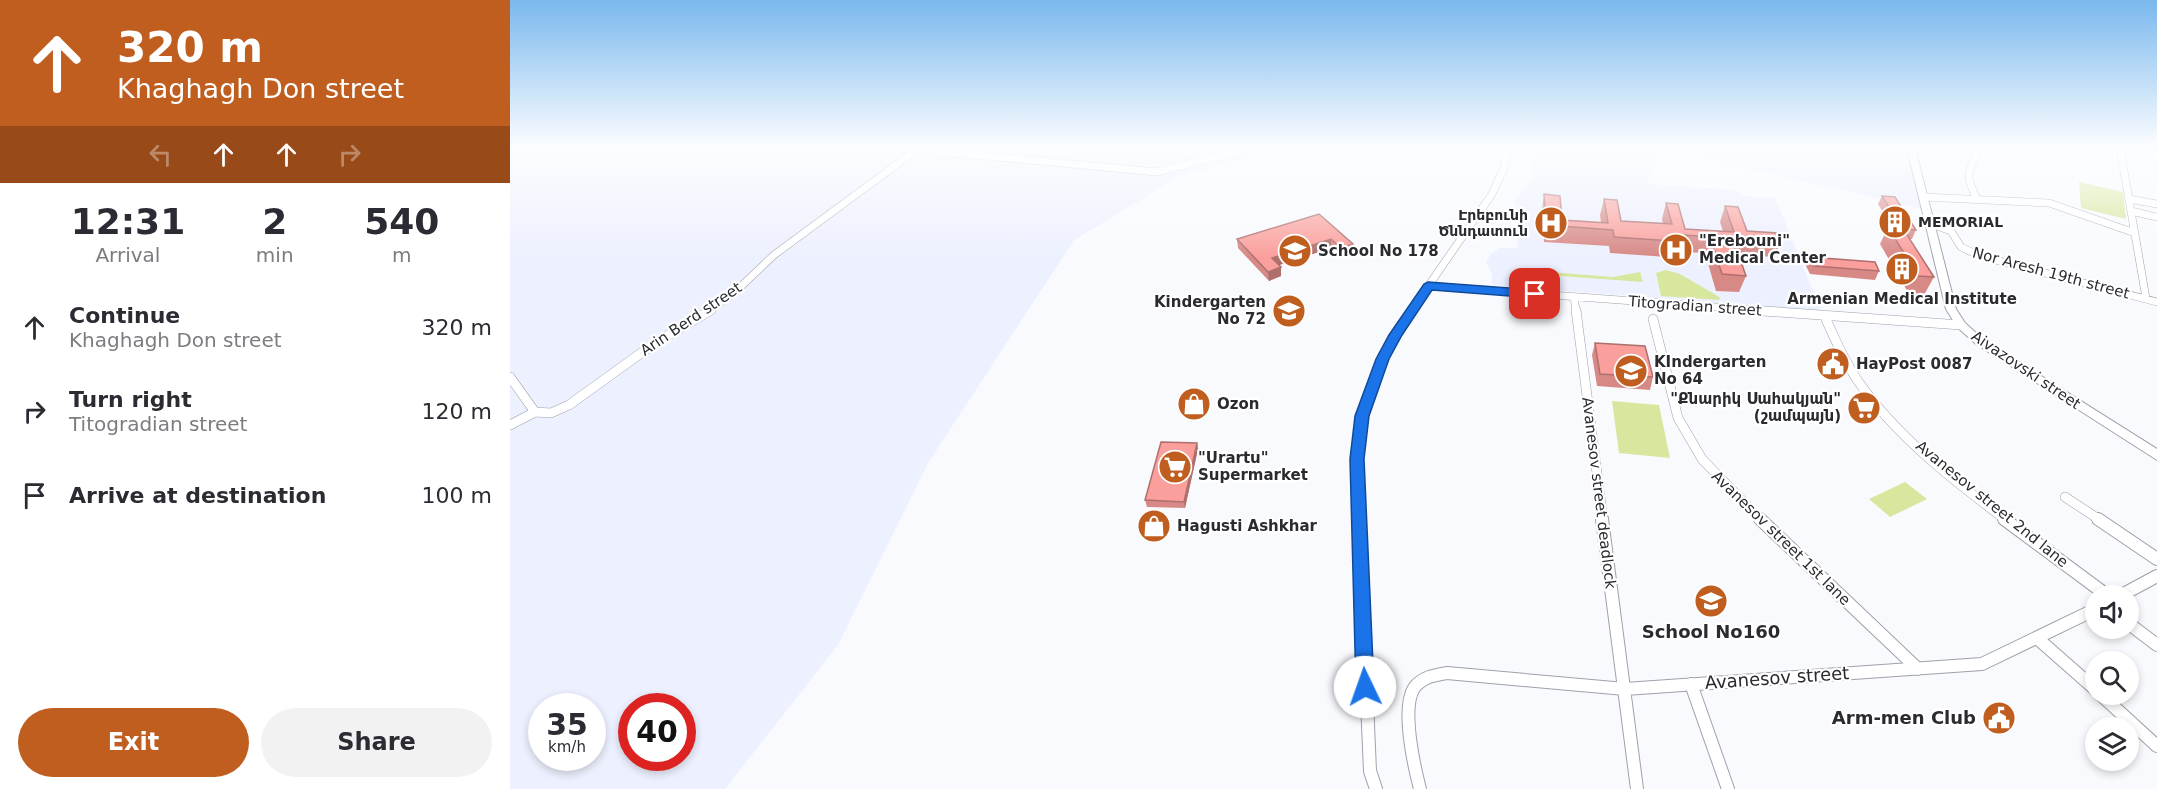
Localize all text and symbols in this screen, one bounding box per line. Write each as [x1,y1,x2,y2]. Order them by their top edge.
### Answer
text: 320 m [117,23,263,72]
icon: ahead [18,24,96,102]
text: Khaghagh Don street [117,73,404,104]
icon: left [144,138,177,171]
icon: ahead [207,138,240,171]
icon: ahead [270,138,303,171]
icon: right [333,138,366,171]
text: 12:31 [71,201,185,242]
text: 2 [262,201,287,242]
text: 540 [364,201,439,242]
building icon: MEMORIAL [1877,204,1913,240]
hospital icon: Էրեբունի Ծննդատուն [1533,205,1569,241]
place label: Էրեբունի Ծննդատուն [1438,207,1528,239]
place label: MEMORIAL [1918,214,2003,230]
hospital icon: "Erebouni" Medical Center [1658,232,1694,268]
place label: "Erebouni" Medical Center [1699,232,1827,267]
school or university icon: School No 178 [1277,233,1313,269]
place label: School No 178 [1318,242,1439,260]
text: Arrival [95,243,160,267]
text: min [256,243,294,267]
text: m [392,243,412,267]
street label: Nor Aresh 19th street [1970,243,2132,303]
building icon: Armenian Medical Institute [1884,251,1920,287]
pin [1509,268,1560,319]
icon: arrive [1518,277,1551,310]
street label: Arin Berd street [637,278,745,360]
place label: Armenian Medical Institute [1787,290,2017,308]
street label: Titogradian street [1627,292,1762,320]
place label: Kindergarten No 72 [1154,293,1266,328]
school or university icon: Kindergarten No 72 [1271,293,1307,329]
text: Continue [69,303,180,328]
icon: ahead [18,311,51,344]
text: 320 m [422,315,492,340]
street label: Aivazovski street [1968,327,2084,413]
text: Khaghagh Don street [69,328,282,352]
public building icon: HayPost 0087 [1815,346,1851,382]
school or university icon: KIndergarten No 64 [1613,353,1649,389]
place label: KIndergarten No 64 [1654,353,1766,388]
place label: HayPost 0087 [1856,355,1972,373]
shop icon: Ozon [1176,386,1212,422]
text: Turn right [69,387,192,412]
place label: "Քնարիկ Սահակյան" (շամպայն) [1670,390,1841,425]
supermarket icon: "Քնարիկ Սահակյան" (շամպայն) [1846,390,1882,426]
icon: right [18,395,51,428]
place label: Ozon [1217,395,1259,413]
street label: Avanesov street deadlock [1578,396,1620,590]
text: 120 m [422,399,492,424]
text: Titogradian street [69,412,247,436]
street label: Avanesov street 2nd lane [1912,437,2072,571]
supermarket icon: "Urartu" Supermarket [1157,449,1193,485]
place label: "Urartu" Supermarket [1198,449,1308,484]
street label: Avanesov street 1st lane [1708,467,1854,609]
icon: arrive [18,479,51,512]
text: Arrive at destination [69,483,326,508]
text: 100 m [422,483,492,508]
shop icon: Hagusti Ashkhar [1136,508,1172,544]
place label: Hagusti Ashkhar [1177,517,1318,535]
school or university icon: School No160 [1693,583,1729,619]
map controls [2085,585,2139,771]
button: sound [2085,585,2139,639]
place label: School No160 [1642,621,1780,642]
button: search [2085,651,2139,705]
position arrow [1333,655,1397,719]
street label: Avanesov street [1704,662,1850,693]
speed limit sign: 40 [618,693,696,771]
public building icon: Arm-men Club [1981,700,2017,736]
text: 35 [546,707,588,742]
place label: Arm-men Club [1832,707,1976,728]
button: Exit [18,708,249,777]
button: Share [261,708,492,777]
button: layers [2085,717,2139,771]
text: km/h [548,738,586,756]

